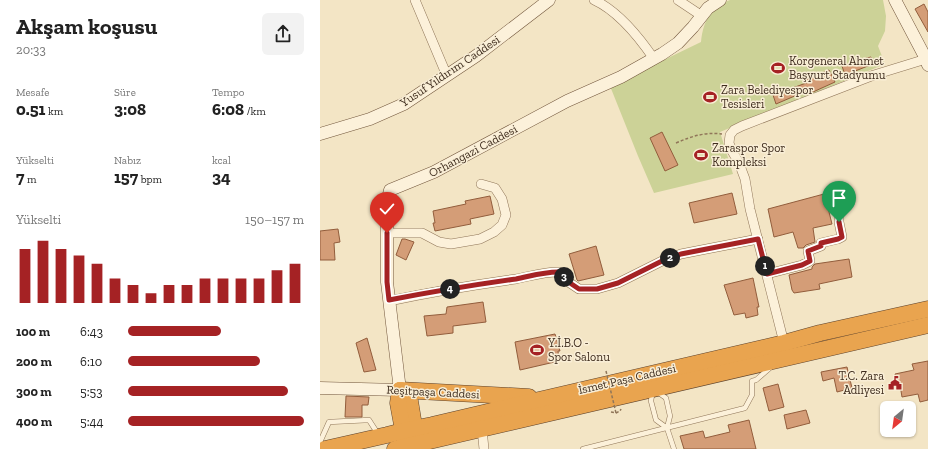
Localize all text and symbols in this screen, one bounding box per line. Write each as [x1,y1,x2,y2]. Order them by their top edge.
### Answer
text: Akşam koşusu [16,13,157,40]
button: share [262,13,304,55]
street label: Yusuf Yıldırım Caddesi [397,32,503,110]
text: 20:33 [16,42,46,57]
place label: Korgeneral Ahmet Başyurt Stadyumu [789,54,886,82]
sports icon: Korgeneral Ahmet Başyurt Stadyumu [770,60,786,76]
place label: Zara Belediyespor Tesisleri [721,83,813,111]
text: Mesafe [16,86,49,99]
text: Süre [114,86,136,99]
text: Tempo [212,86,244,99]
sports icon: Zara Belediyespor Tesisleri [702,89,718,105]
text: 0.51 [16,99,45,119]
text: 3:08 [114,99,146,119]
text: 6:08 [212,99,244,119]
text: km [45,105,63,118]
text: /km [244,105,266,118]
street label: Orhangazi Caddesi [426,121,520,180]
place label: Zaraspor Spor Kompleksi [712,141,785,169]
sports icon: Zaraspor Spor Kompleksi [693,147,709,163]
text: Yükselti [16,154,54,167]
text: Nabız [114,154,141,167]
text: kcal [212,154,231,167]
text: 7 [16,167,24,187]
text: 157 [114,167,138,187]
text: 34 [212,167,231,187]
text: m [24,173,36,186]
text: bpm [138,173,162,186]
pin [822,181,856,222]
icon: arrive [828,187,850,209]
pin [370,192,404,233]
icon: check [376,198,398,220]
text: Yükselti [16,212,61,227]
text: 150–157 m [245,212,304,227]
pin: 2 [660,248,680,268]
text: 2 [667,251,673,264]
pin: 1 [755,256,775,276]
text: 1 [763,259,767,272]
pin: 3 [554,267,574,287]
text: 3 [561,270,567,283]
pin: 4 [440,279,460,299]
text: 4 [447,282,453,295]
text: 100 m [16,324,50,339]
text: 6:43 [80,324,103,339]
place label: Y.İ.B.O - Spor Salonu [547,336,610,364]
sports icon: Y.İ.B.O - Spor Salonu [529,342,545,358]
text: 200 m [16,354,52,369]
text: 6:10 [80,354,102,369]
street label: İsmet Paşa Caddesi [577,361,678,397]
place label: T.C. Zara Adliyesi [838,369,885,397]
public building icon: T.C. Zara Adliyesi [887,375,903,391]
street label: Reşitpaşa Caddesi [386,383,480,401]
text: 300 m [16,384,52,399]
text: 5:53 [80,384,103,399]
north arrow [880,401,916,437]
map controls [880,401,916,437]
text: 400 m [16,414,52,429]
text: 5:44 [80,414,104,429]

